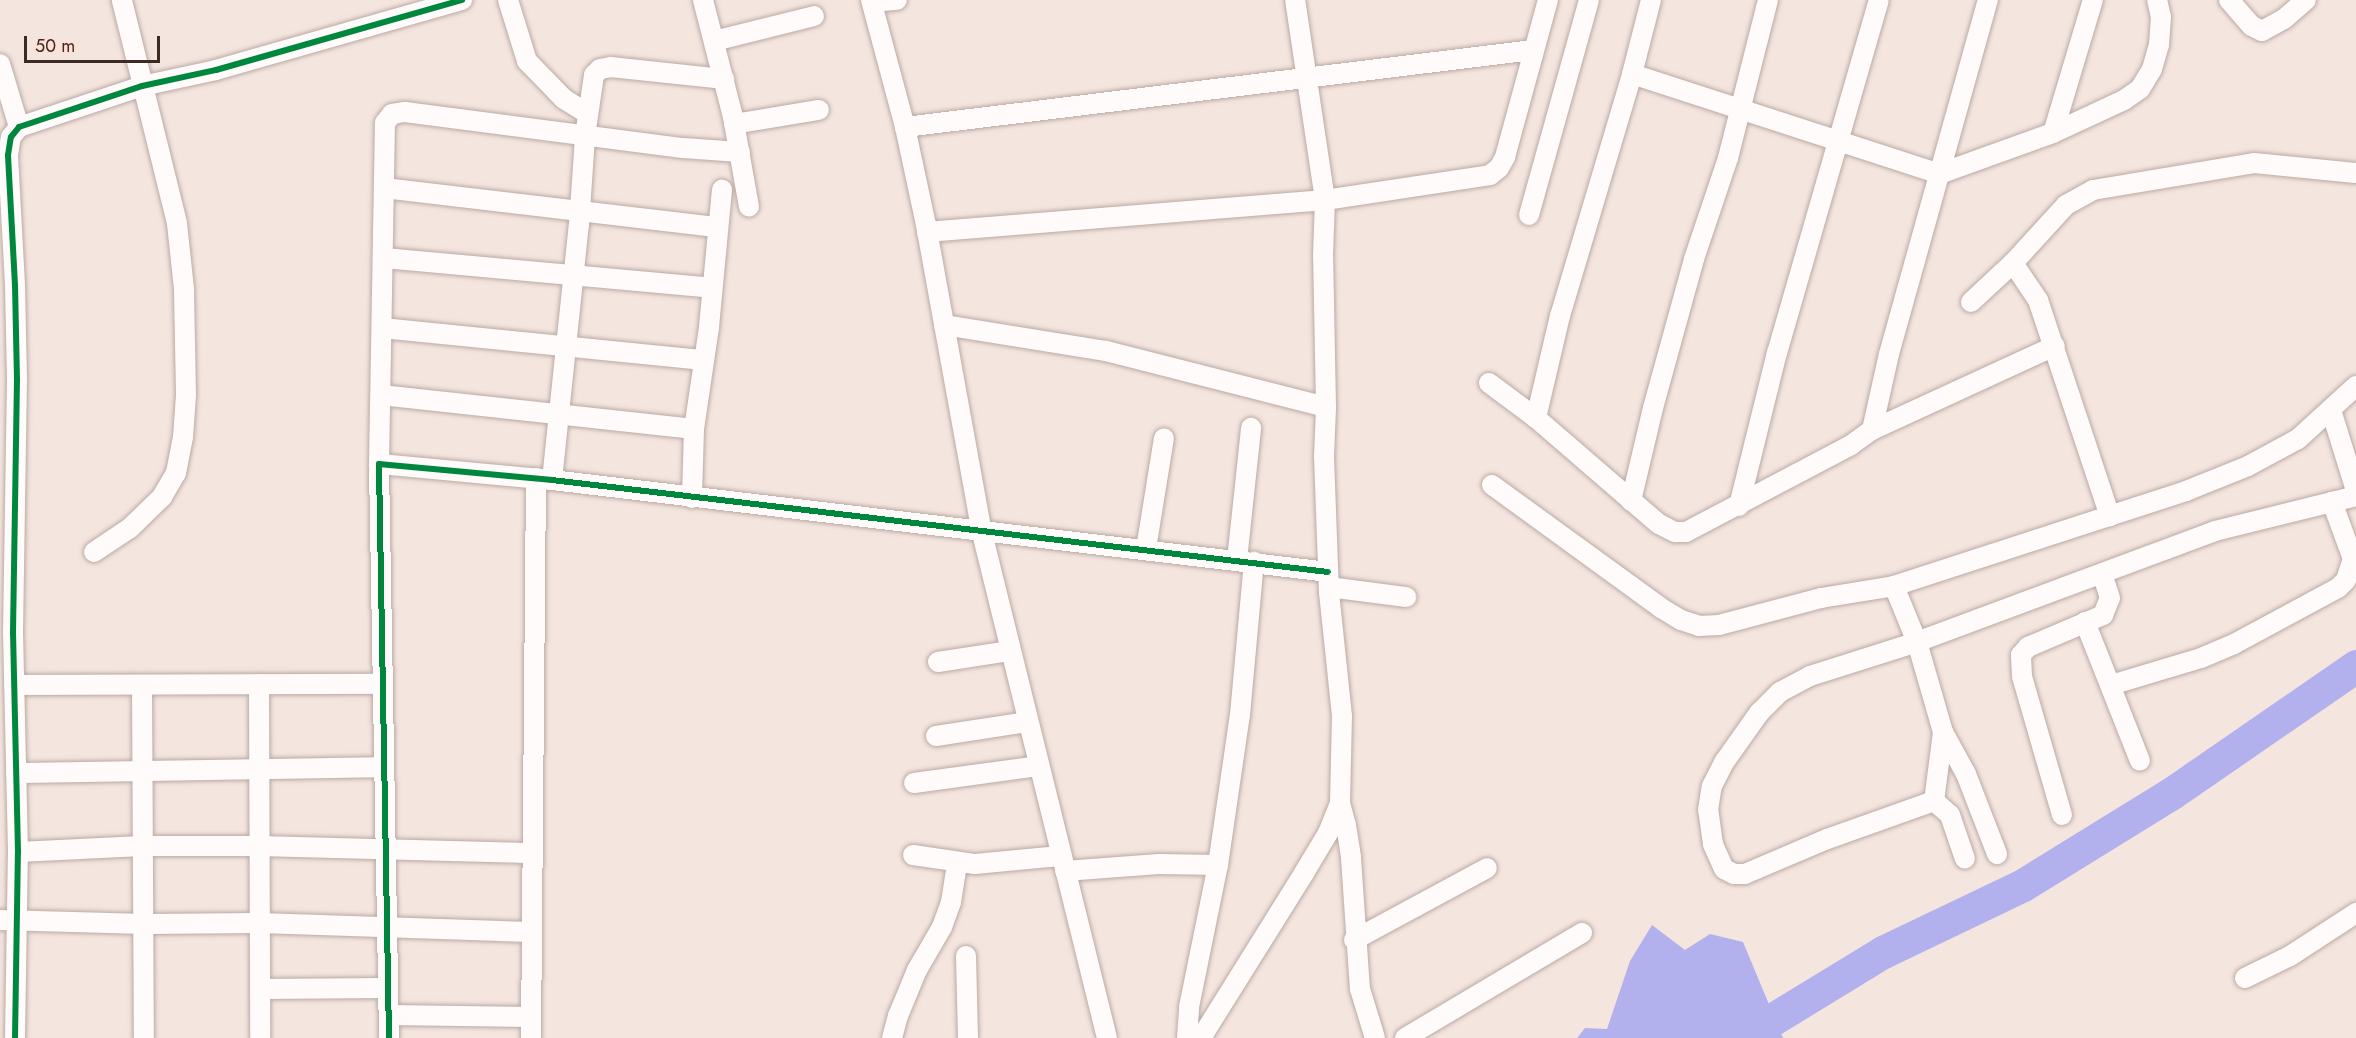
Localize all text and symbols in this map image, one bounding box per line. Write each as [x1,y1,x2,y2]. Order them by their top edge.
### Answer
scale bar [27,24,164,62]
text: 50 m [35,33,75,59]

